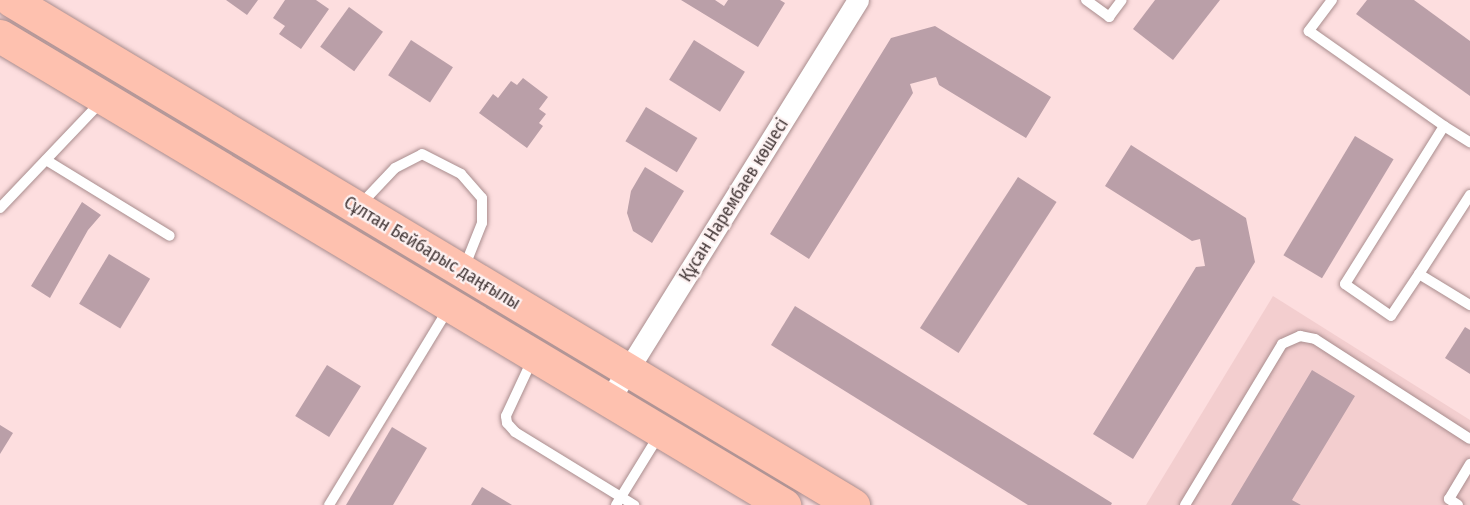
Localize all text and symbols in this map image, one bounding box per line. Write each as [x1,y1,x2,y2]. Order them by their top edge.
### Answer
street label: Құсан Нарембаев көшесі [675,114,793,286]
street label: Сұлтан Бейбарыс даңғылы [340,192,524,314]

